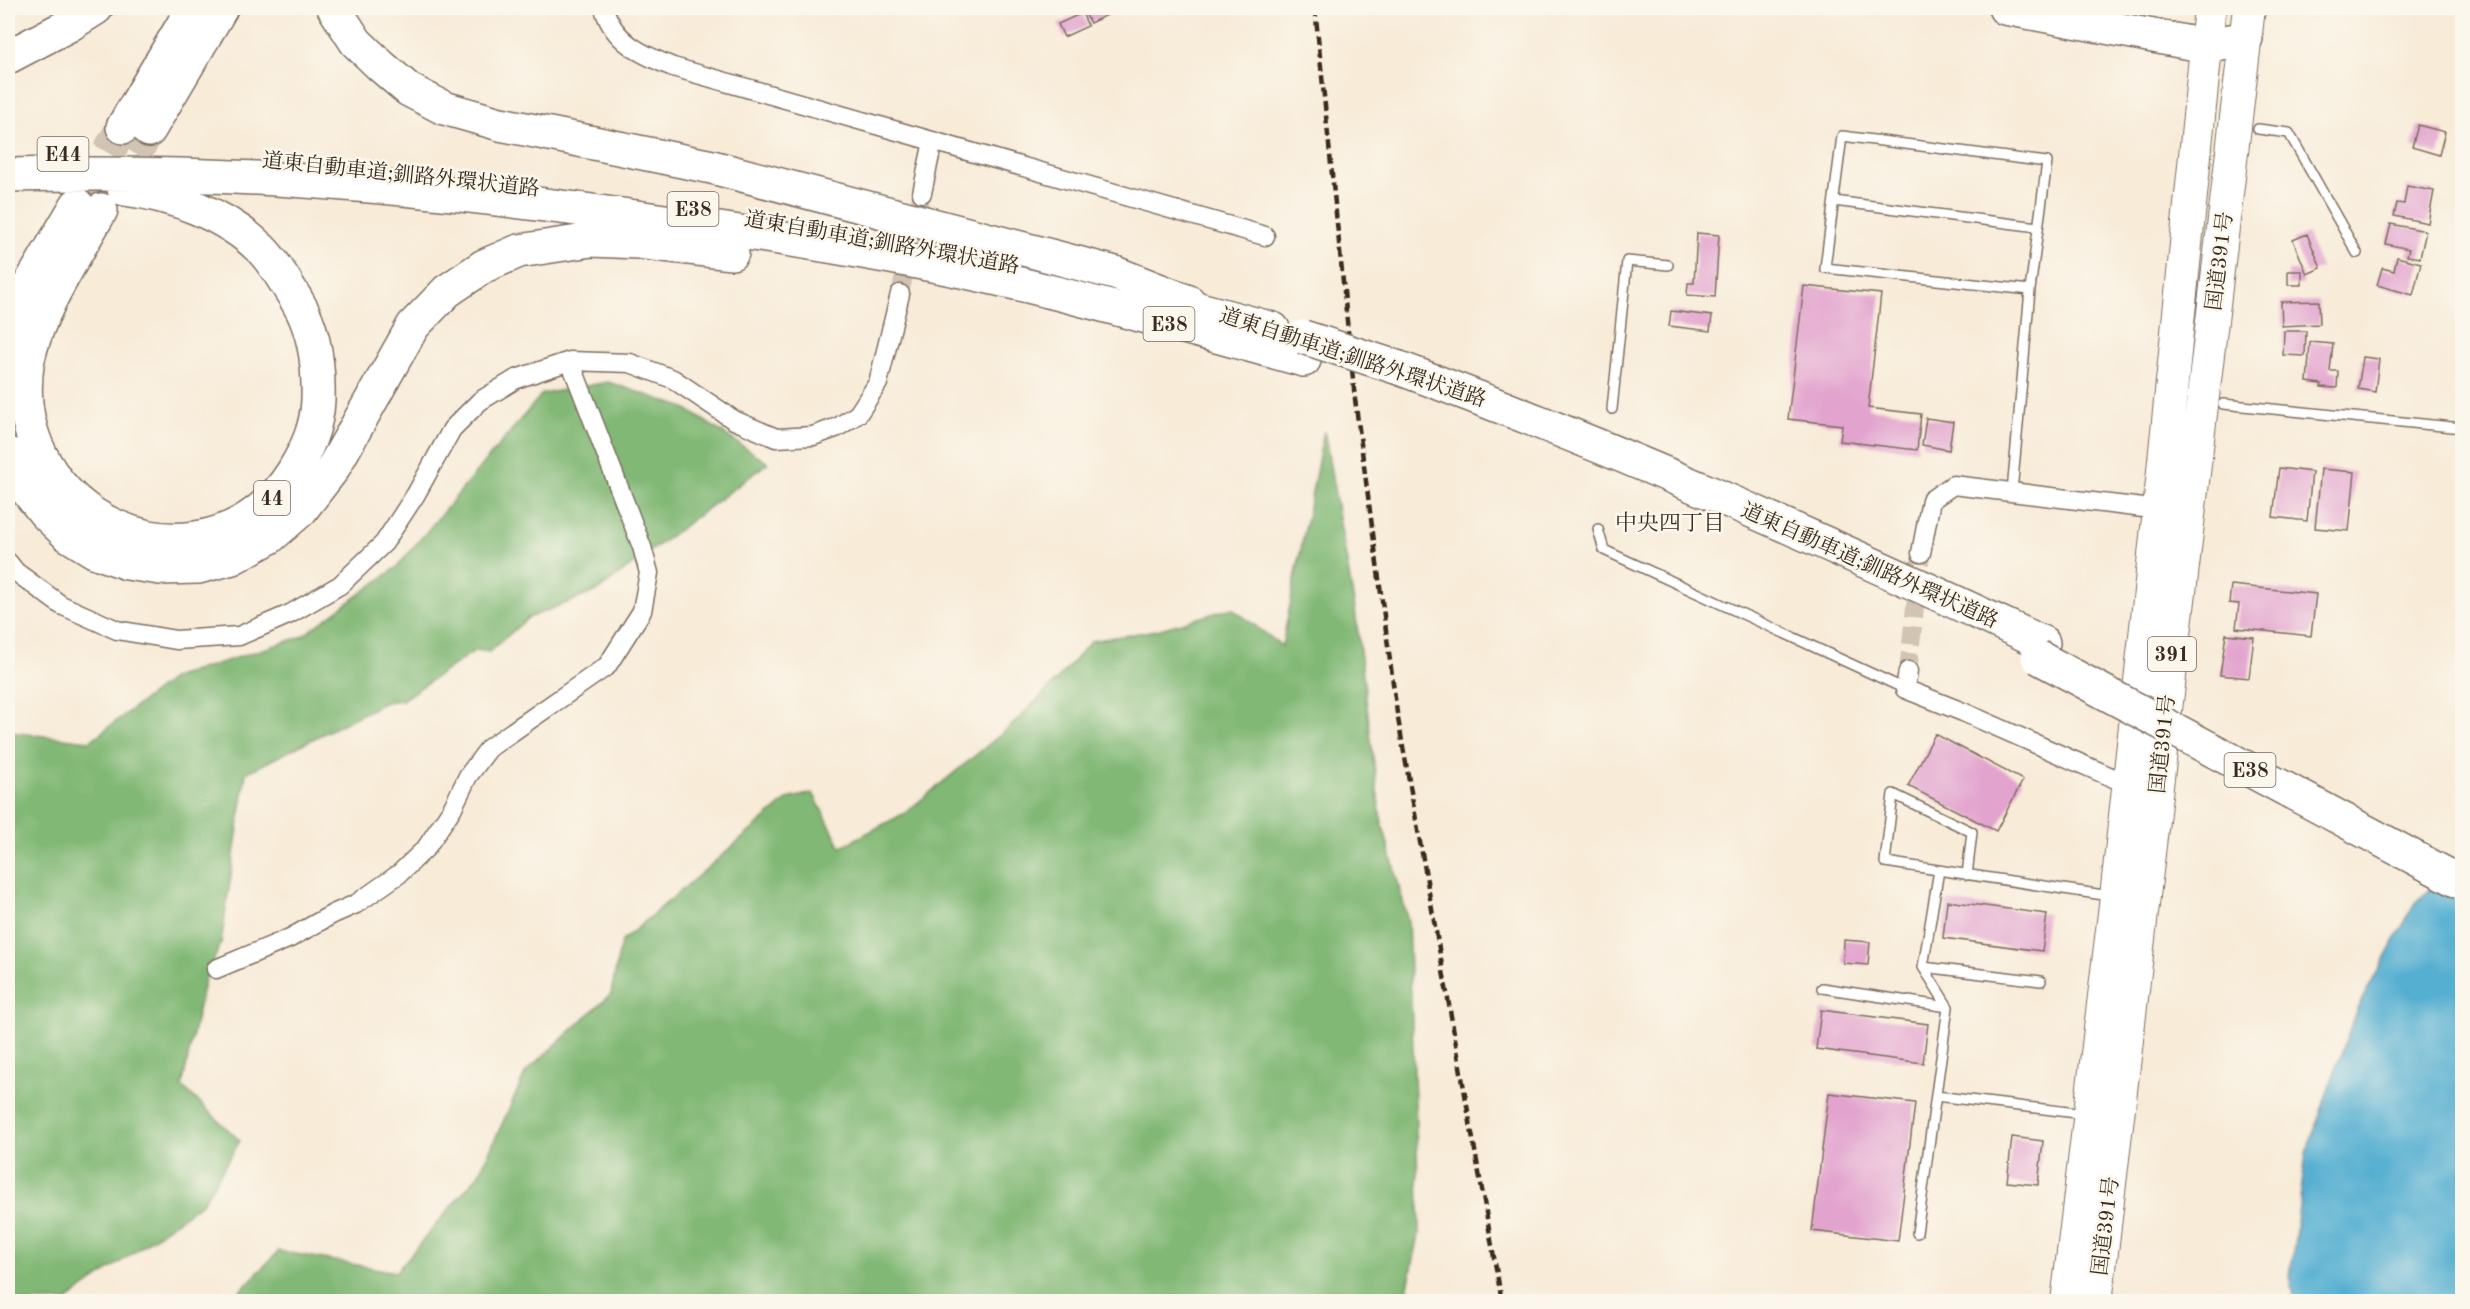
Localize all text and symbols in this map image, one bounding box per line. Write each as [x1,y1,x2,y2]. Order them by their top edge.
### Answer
road number: E44 [38,137,88,171]
street label: 道東自動車道;釧路外環状道路 [261,148,541,201]
road number: E38 [668,192,718,226]
street label: 道東自動車道;釧路外環状道路 [743,207,1021,278]
street label: 国道391号 [2202,210,2237,312]
street label: 道東自動車道;釧路外環状道路 [1217,303,1489,412]
road number: E38 [1144,307,1194,341]
road number: 44 [254,481,290,515]
street label: 道東自動車道;釧路外環状道路 [1738,498,2002,633]
district label: 中央四丁目 [1615,511,1725,535]
road number: 391 [2148,637,2196,671]
street label: 国道391号 [2146,693,2179,795]
road number: E38 [2224,753,2276,787]
street label: 国道391号 [2088,1175,2123,1277]

